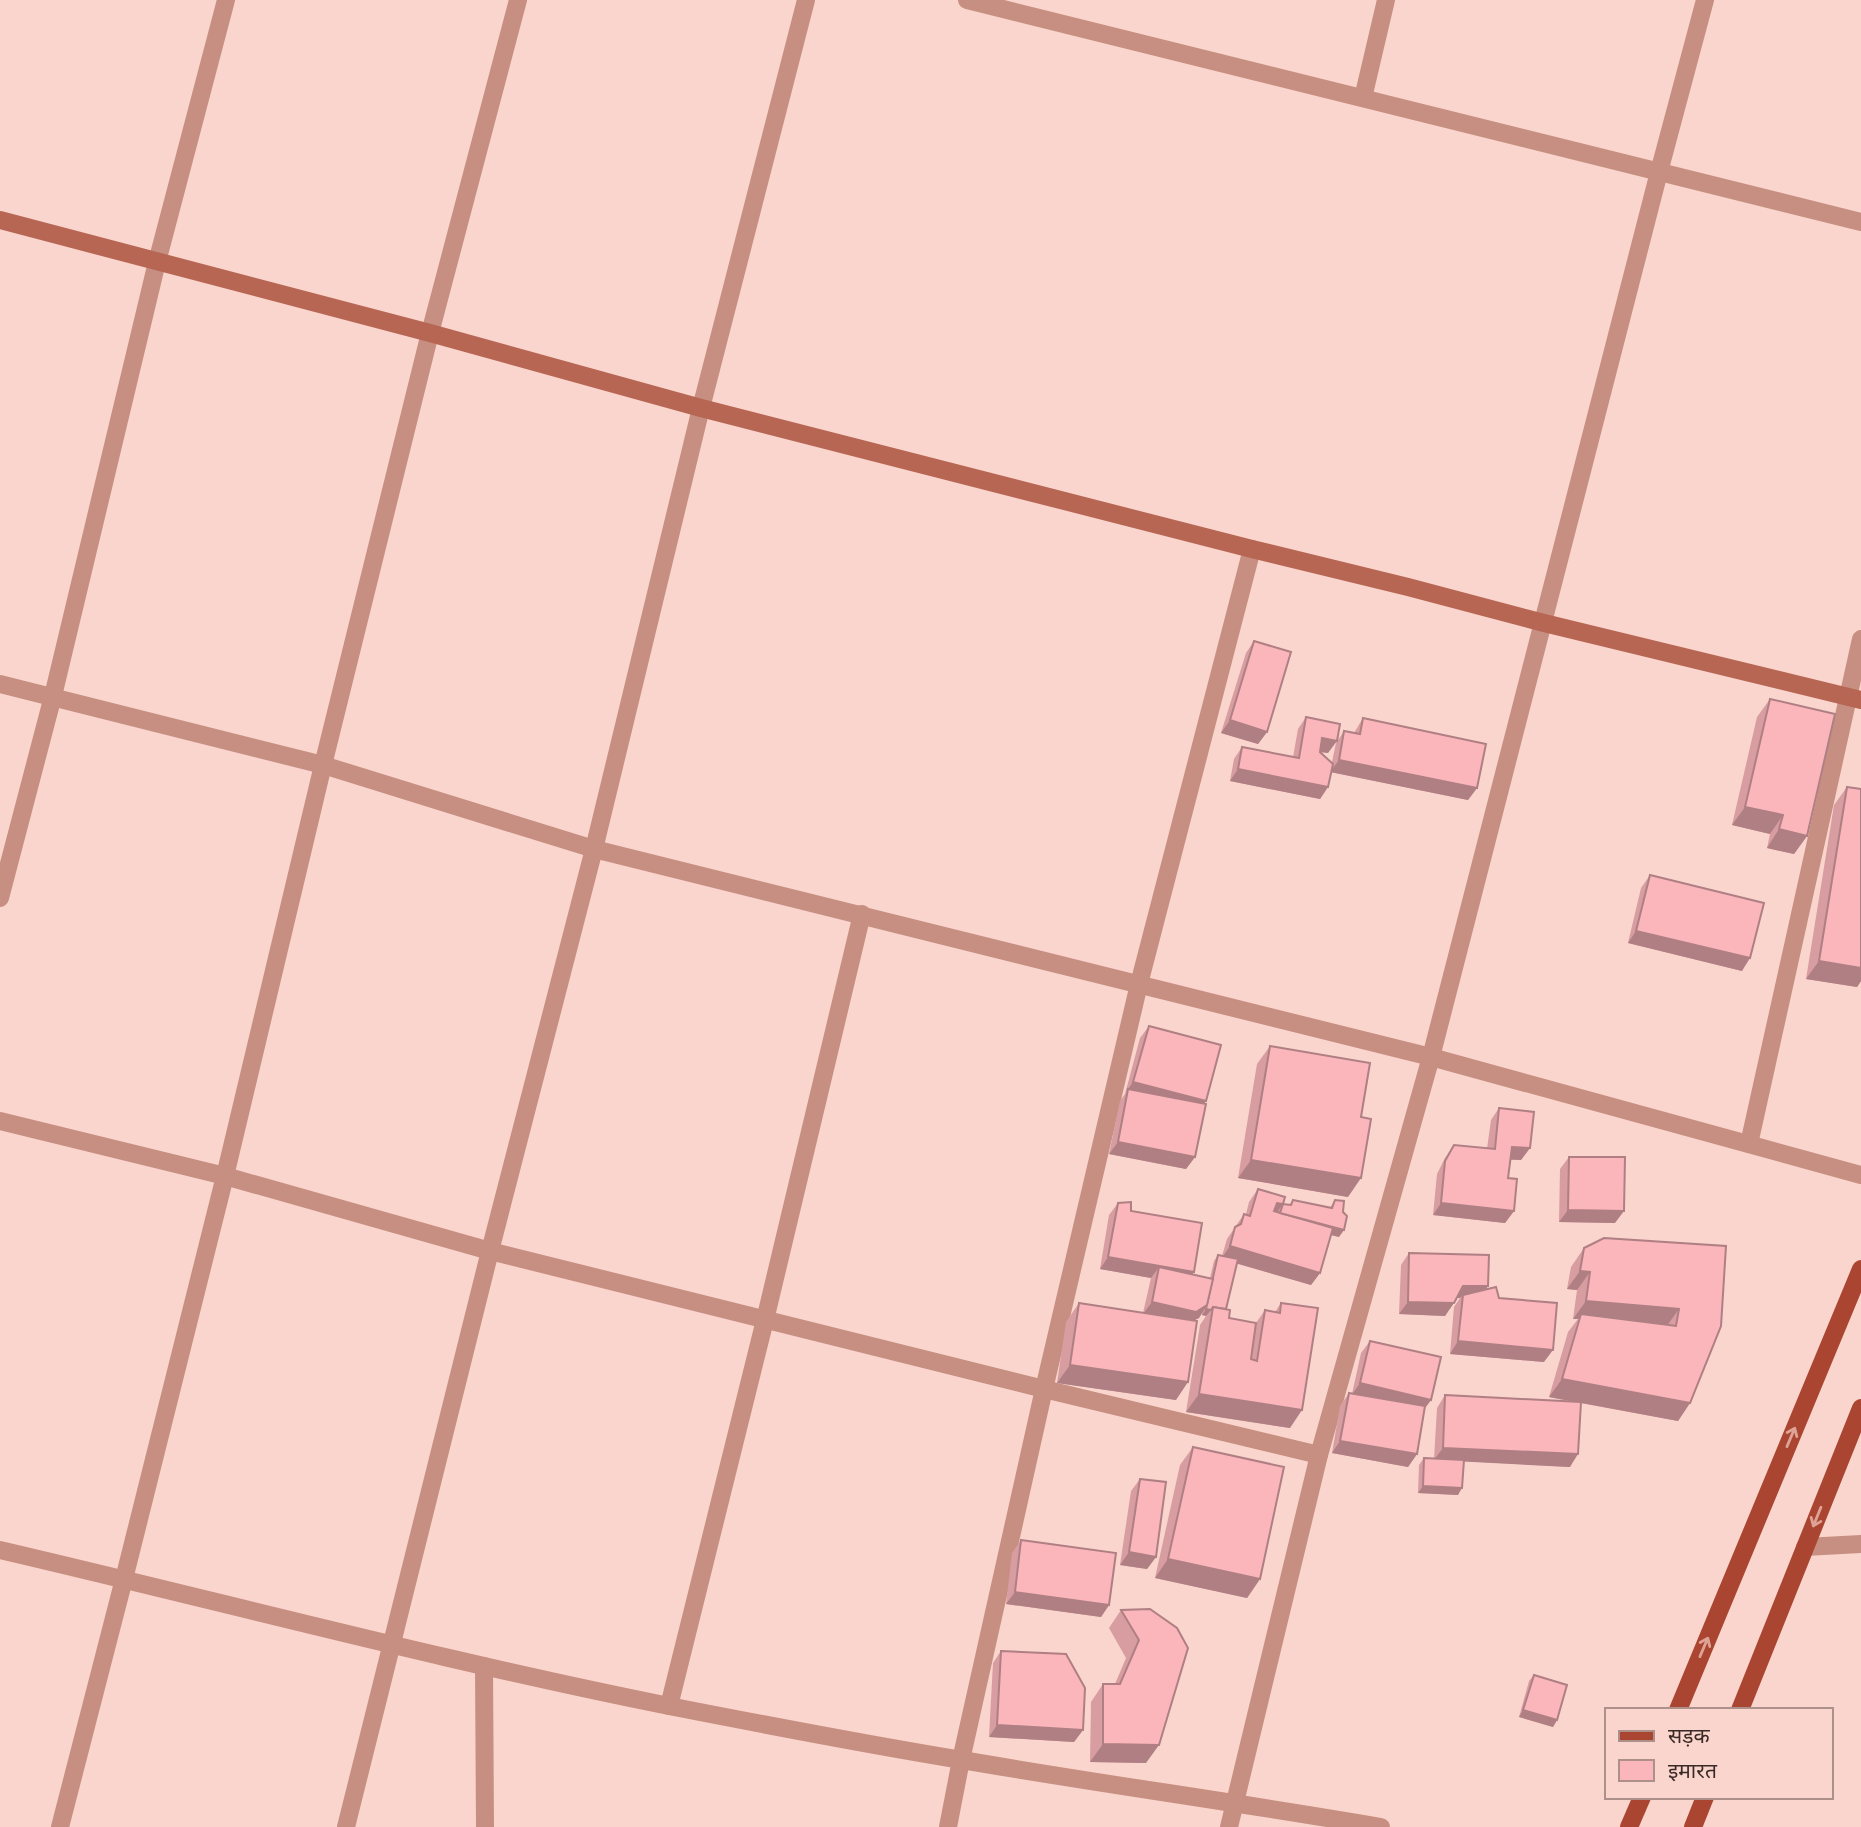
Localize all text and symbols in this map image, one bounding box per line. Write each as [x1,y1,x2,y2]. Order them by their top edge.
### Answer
one-way arrow [1786,1426,1799,1448]
one-way arrow [1810,1505,1823,1527]
one-way arrow [1698,1636,1711,1658]
legend [1605,1708,1833,1799]
text: सड़क [1668,1721,1710,1753]
text: इमारत [1668,1756,1718,1788]

